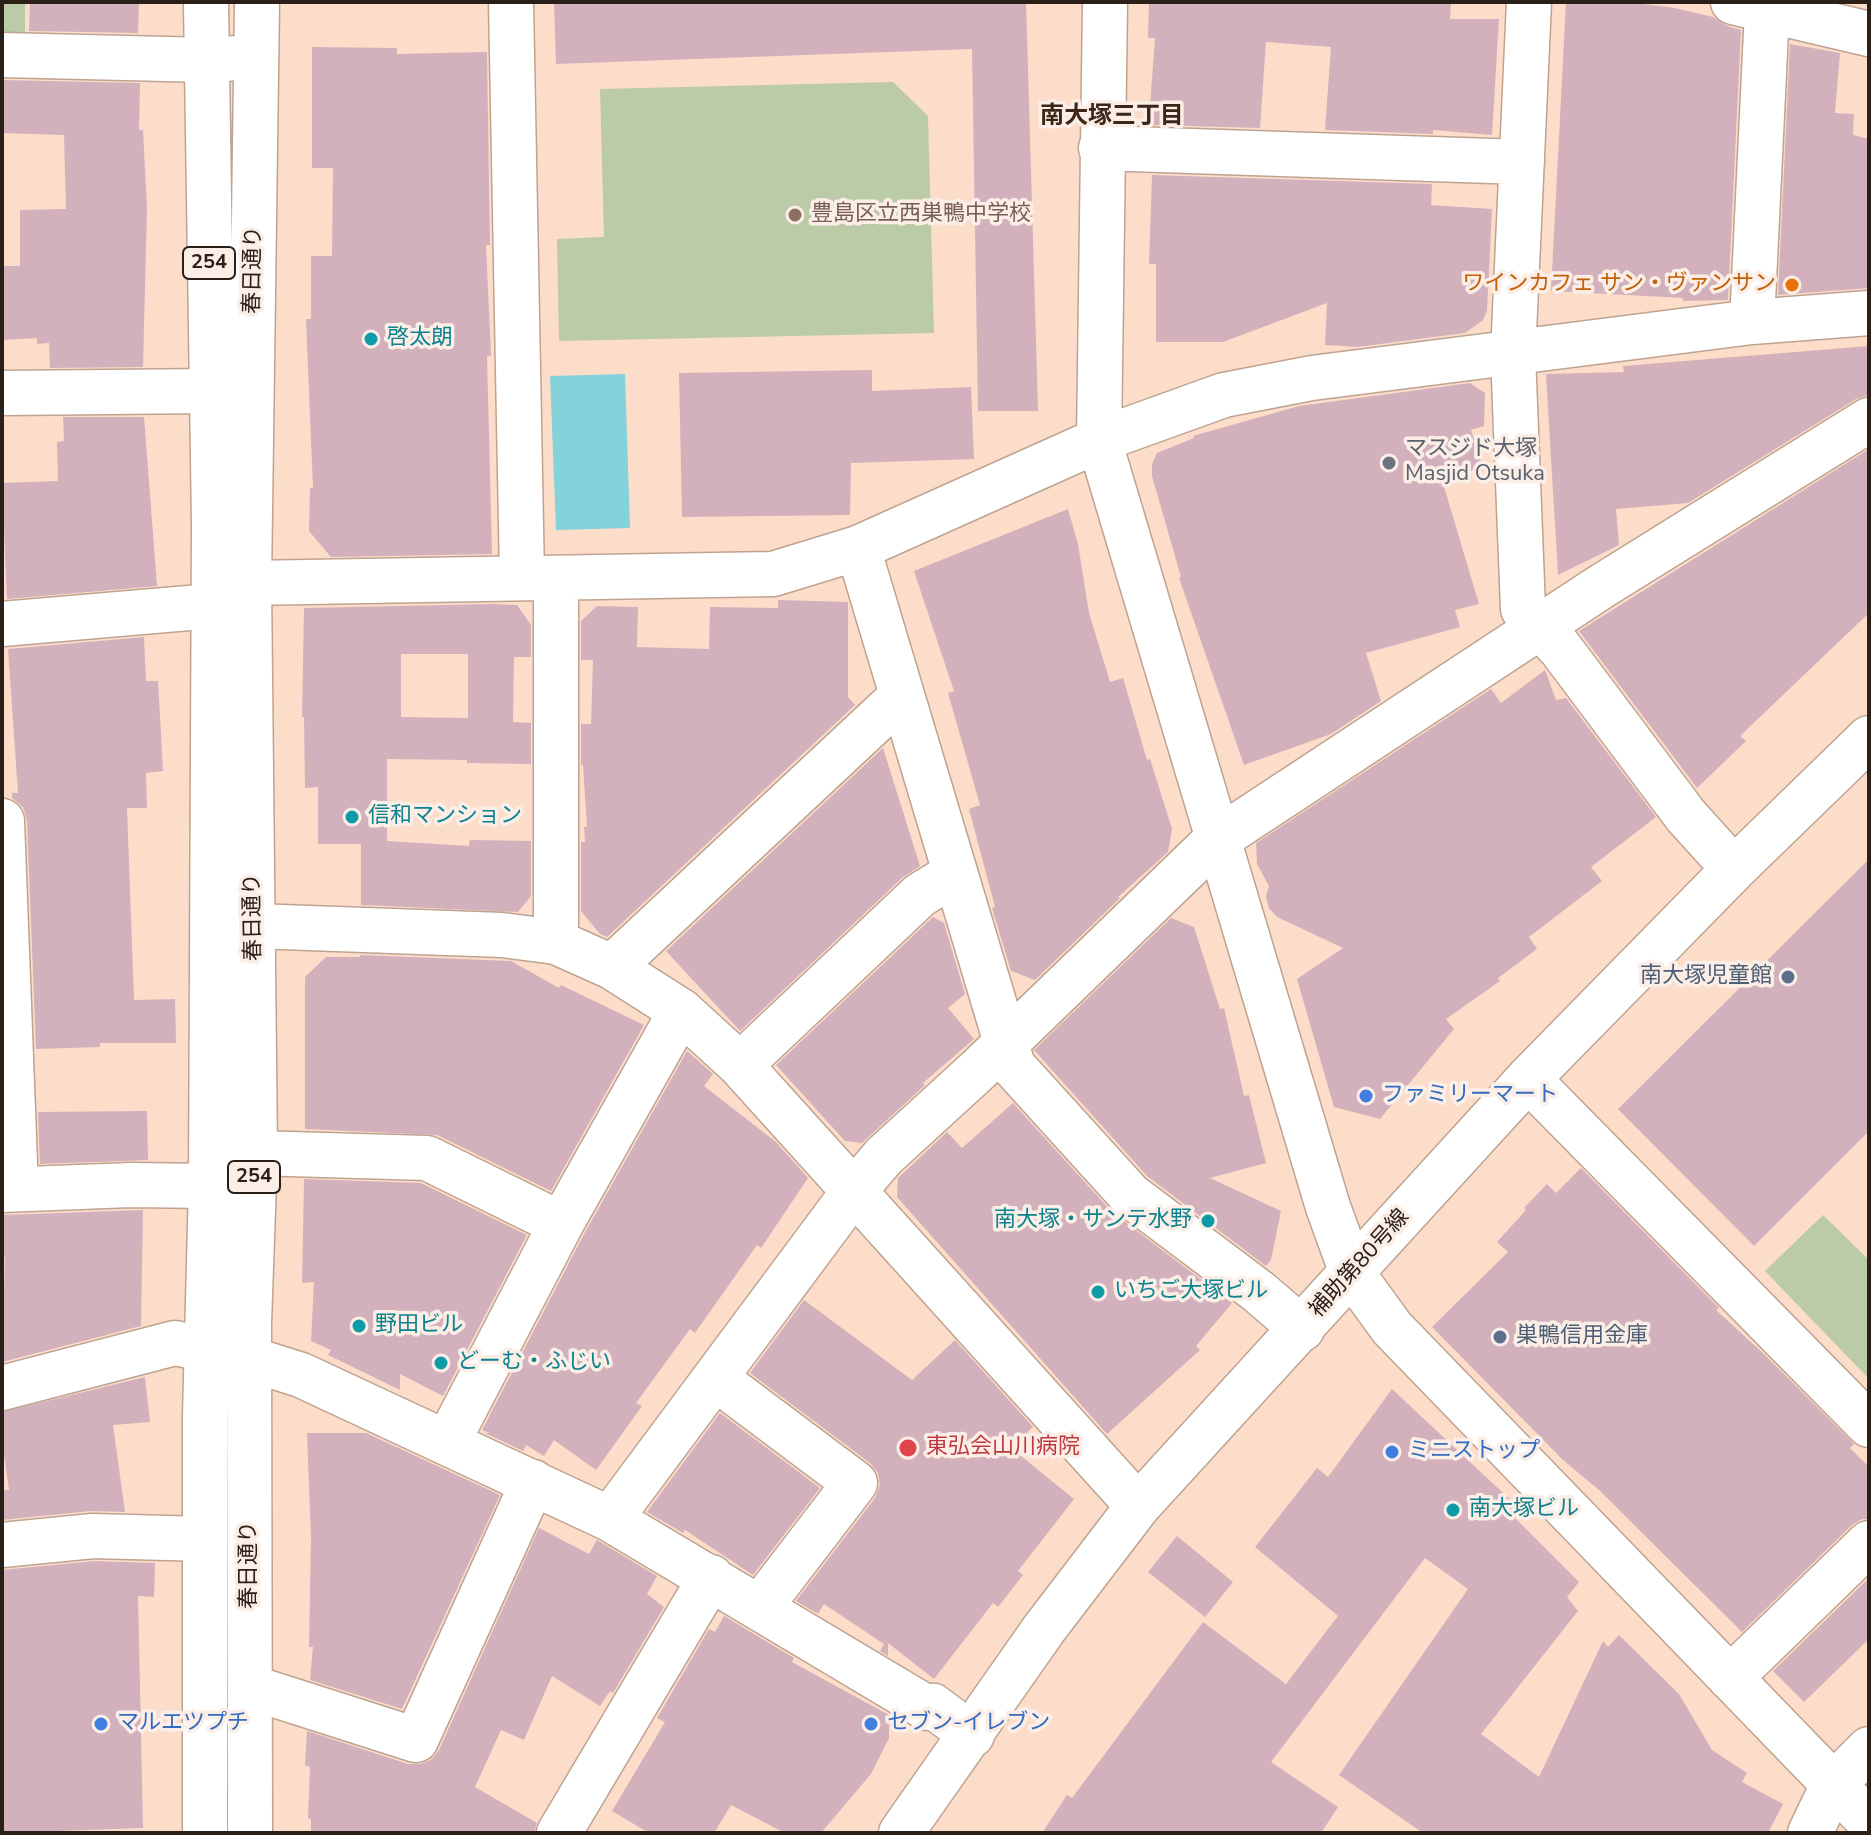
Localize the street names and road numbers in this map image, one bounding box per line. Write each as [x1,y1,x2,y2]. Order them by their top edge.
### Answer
street label: 春日通り [240,226,268,314]
road number: 254 [183,247,235,279]
street label: 春日通り [240,873,268,961]
road number: 254 [228,1161,280,1193]
street label: 補助第80号線 [1305,1204,1415,1324]
street label: 春日通り [237,1521,263,1609]

